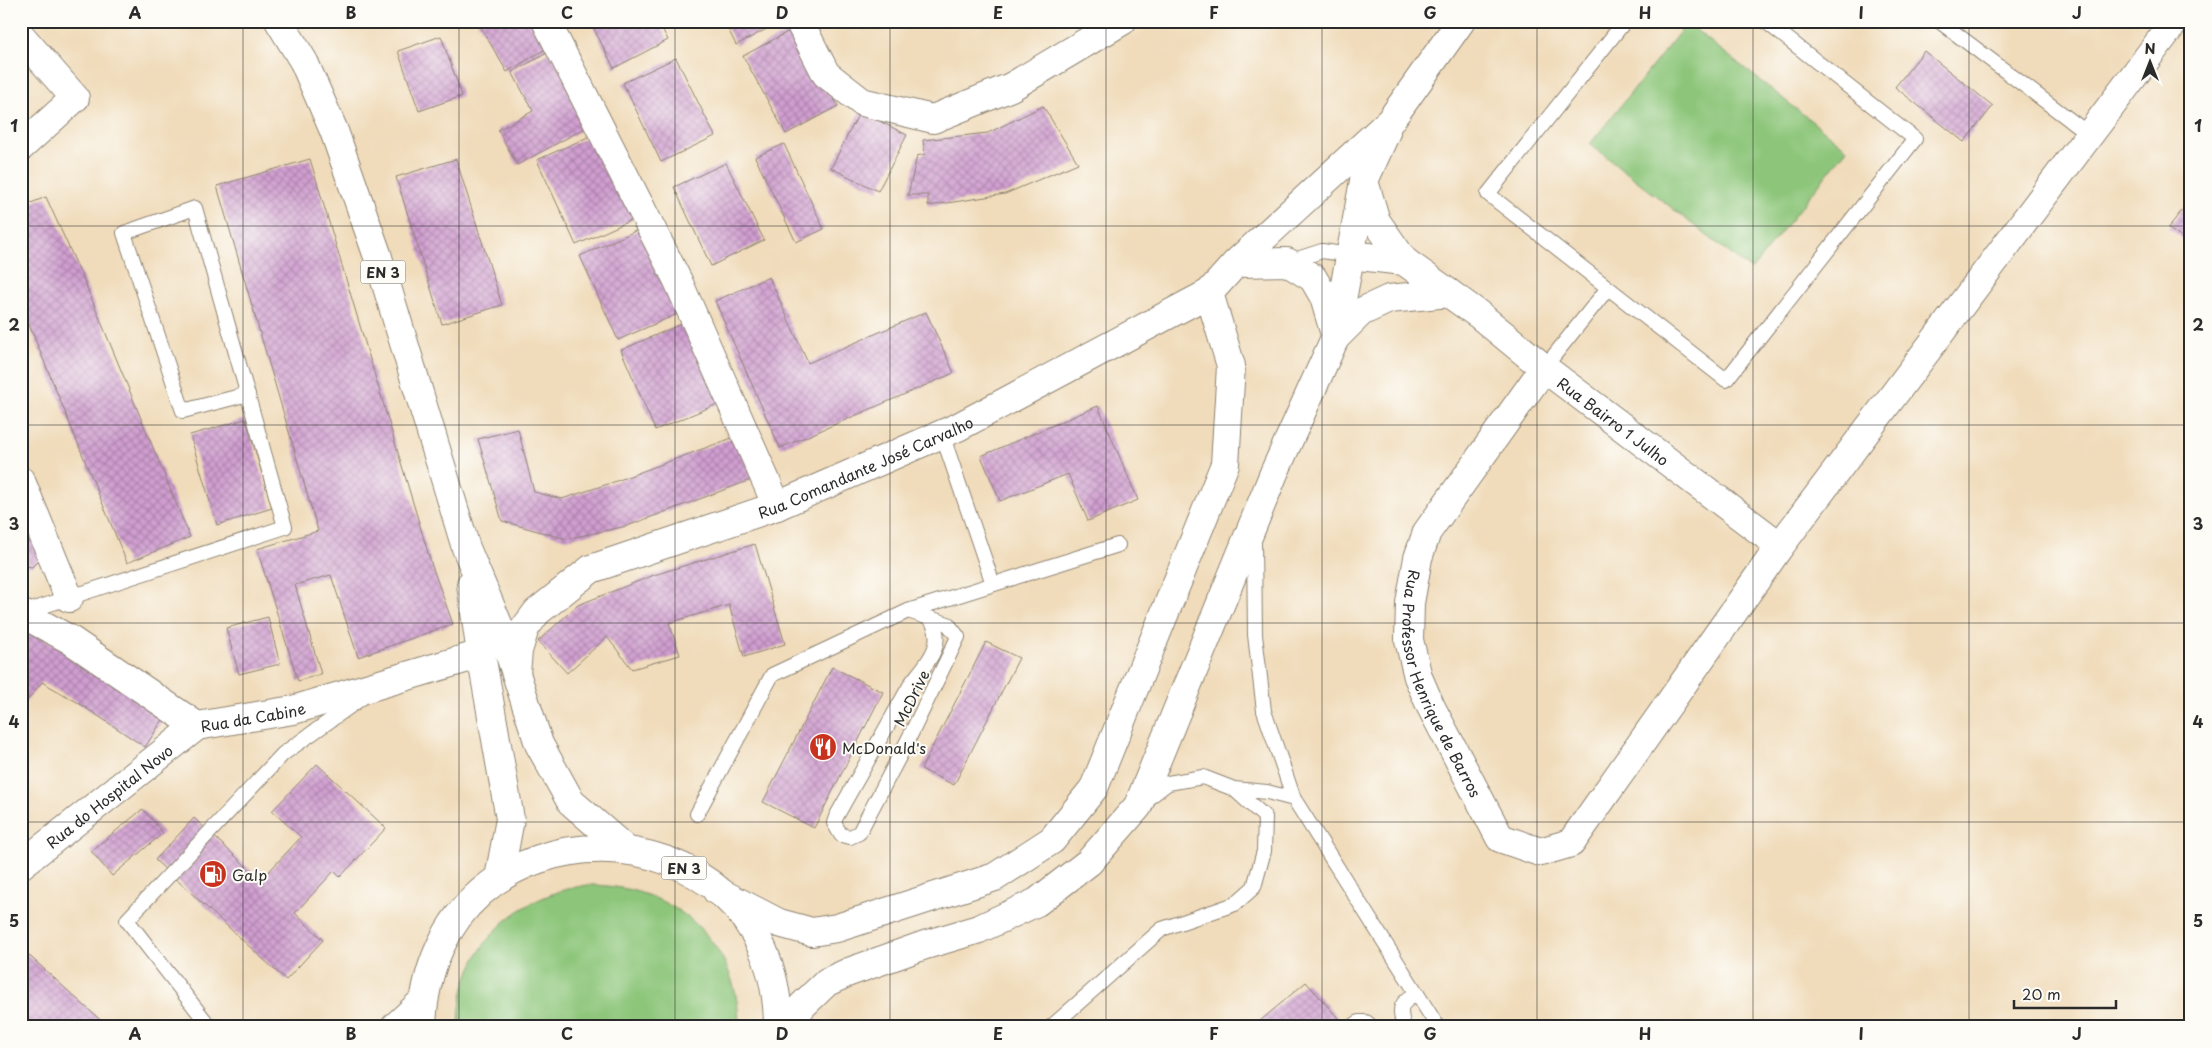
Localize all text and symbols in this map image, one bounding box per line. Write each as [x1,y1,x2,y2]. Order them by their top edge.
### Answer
text: A [129,0,142,24]
text: B [346,0,357,24]
text: C [561,0,573,24]
text: D [776,0,788,24]
text: E [993,0,1003,24]
text: F [1209,0,1219,24]
text: G [1423,0,1437,24]
text: H [1639,0,1651,24]
text: I [1858,0,1864,24]
text: J [2072,0,2082,24]
north arrow [2124,38,2174,88]
text: N [2144,38,2156,59]
text: 1 [10,113,18,137]
text: 1 [2194,113,2202,137]
road number: EN 3 [360,260,406,284]
text: 2 [8,312,20,336]
text: 2 [2192,312,2204,336]
street label: Rua Bairro 1 Julho [1553,371,1674,470]
street label: Rua Comandante José Carvalho [754,410,977,523]
text: 3 [9,511,19,535]
text: 3 [2193,511,2203,535]
street label: Rua Professor Henrique de Barros [1398,568,1488,801]
street label: McDrive [887,666,935,730]
street label: Rua da Cabine [199,695,308,737]
text: 4 [9,709,20,733]
text: 4 [2193,709,2204,733]
restaurant icon: McDonald's [808,732,838,762]
place label: McDonald's [842,736,926,759]
street label: Rua do Hospital Novo [41,738,177,853]
road number: EN 3 [662,856,706,880]
fuel station icon: Galp [198,859,228,889]
place label: Galp [232,863,267,886]
text: 5 [9,908,19,932]
text: 5 [2193,908,2203,932]
scale bar [2014,978,2117,1010]
text: 20 m [2022,982,2061,1005]
text: A [129,1021,142,1045]
text: B [346,1021,357,1045]
text: C [561,1021,573,1045]
text: D [776,1021,788,1045]
text: E [993,1021,1003,1045]
text: F [1209,1021,1219,1045]
text: G [1423,1021,1437,1045]
text: H [1639,1021,1651,1045]
text: I [1858,1021,1864,1045]
text: J [2072,1021,2082,1045]

